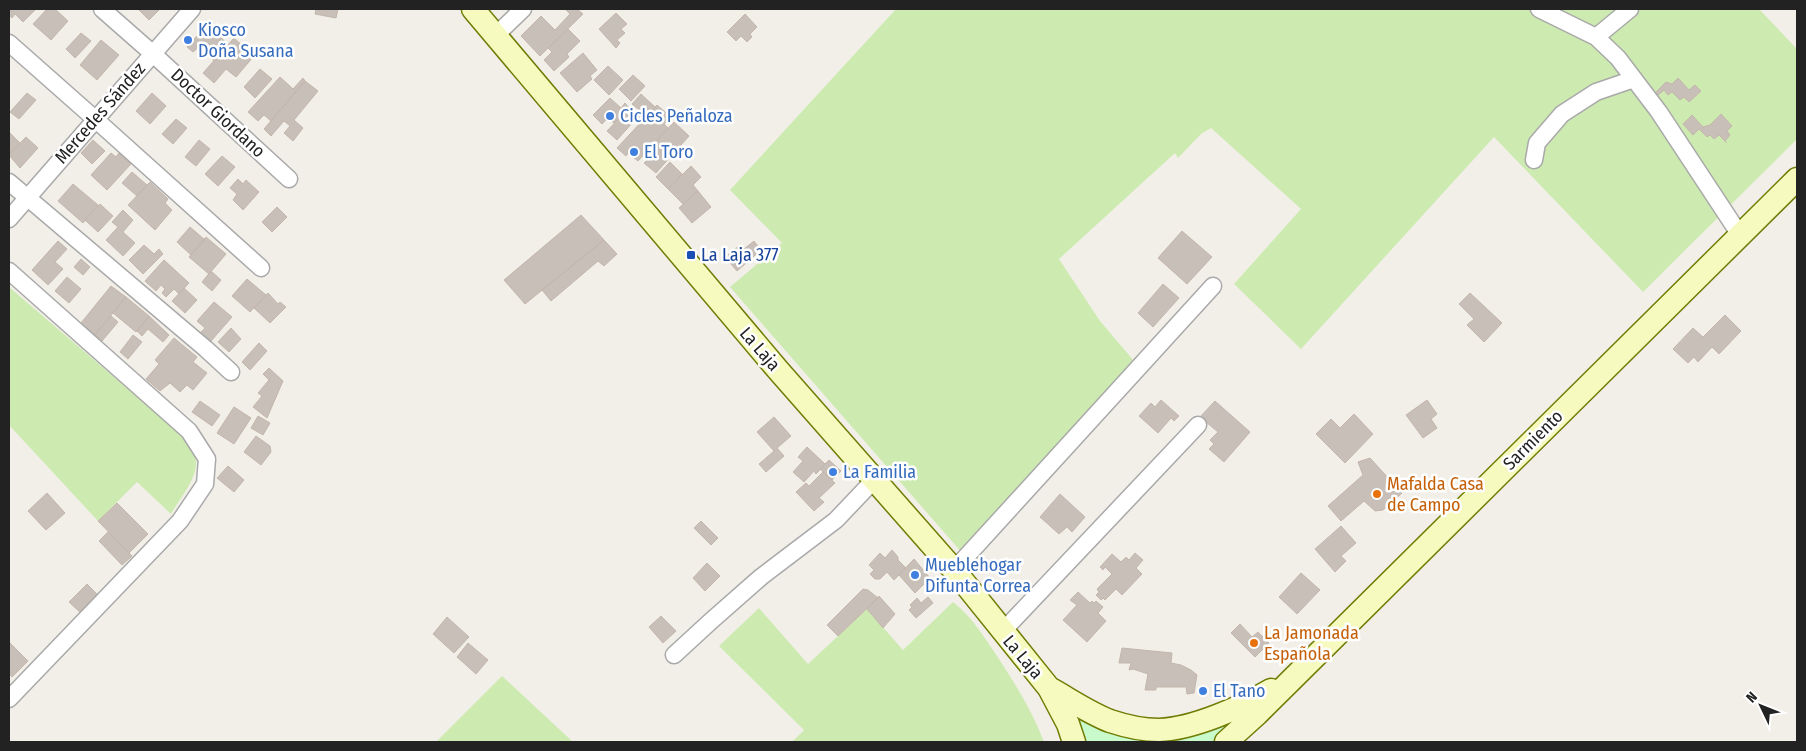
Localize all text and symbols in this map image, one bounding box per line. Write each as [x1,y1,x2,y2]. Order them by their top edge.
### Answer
place label: Kiosco Doña Susana [198,19,294,62]
marker: Kiosco Doña Susana [182,34,194,46]
street label: Mercedes Sández [50,58,150,168]
street label: Doctor Giordano [166,64,270,162]
place label: Cicles Peñaloza [620,105,733,127]
marker: Cicles Peñaloza [604,110,616,122]
place label: El Toro [644,141,693,163]
marker: El Toro [628,146,640,158]
place label: La Laja 377 [701,244,779,266]
marker: La Laja 377 [685,249,697,261]
street label: La Laja [735,323,785,375]
street label: Sarmiento [1498,405,1568,475]
place label: La Familia [843,461,916,483]
marker: La Familia [827,466,839,478]
place label: Mafalda Casa de Campo [1387,473,1484,516]
marker: Mafalda Casa de Campo [1371,488,1383,500]
place label: Mueblehogar Difunta Correa [925,554,1031,597]
marker: Mueblehogar Difunta Correa [909,569,921,581]
place label: La Jamonada Española [1264,622,1359,665]
street label: La Laja [998,630,1048,684]
marker: La Jamonada Española [1248,637,1260,649]
place label: El Tano [1213,680,1266,702]
north arrow [1736,681,1786,731]
marker: El Tano [1197,685,1209,697]
text: N [1743,689,1761,706]

